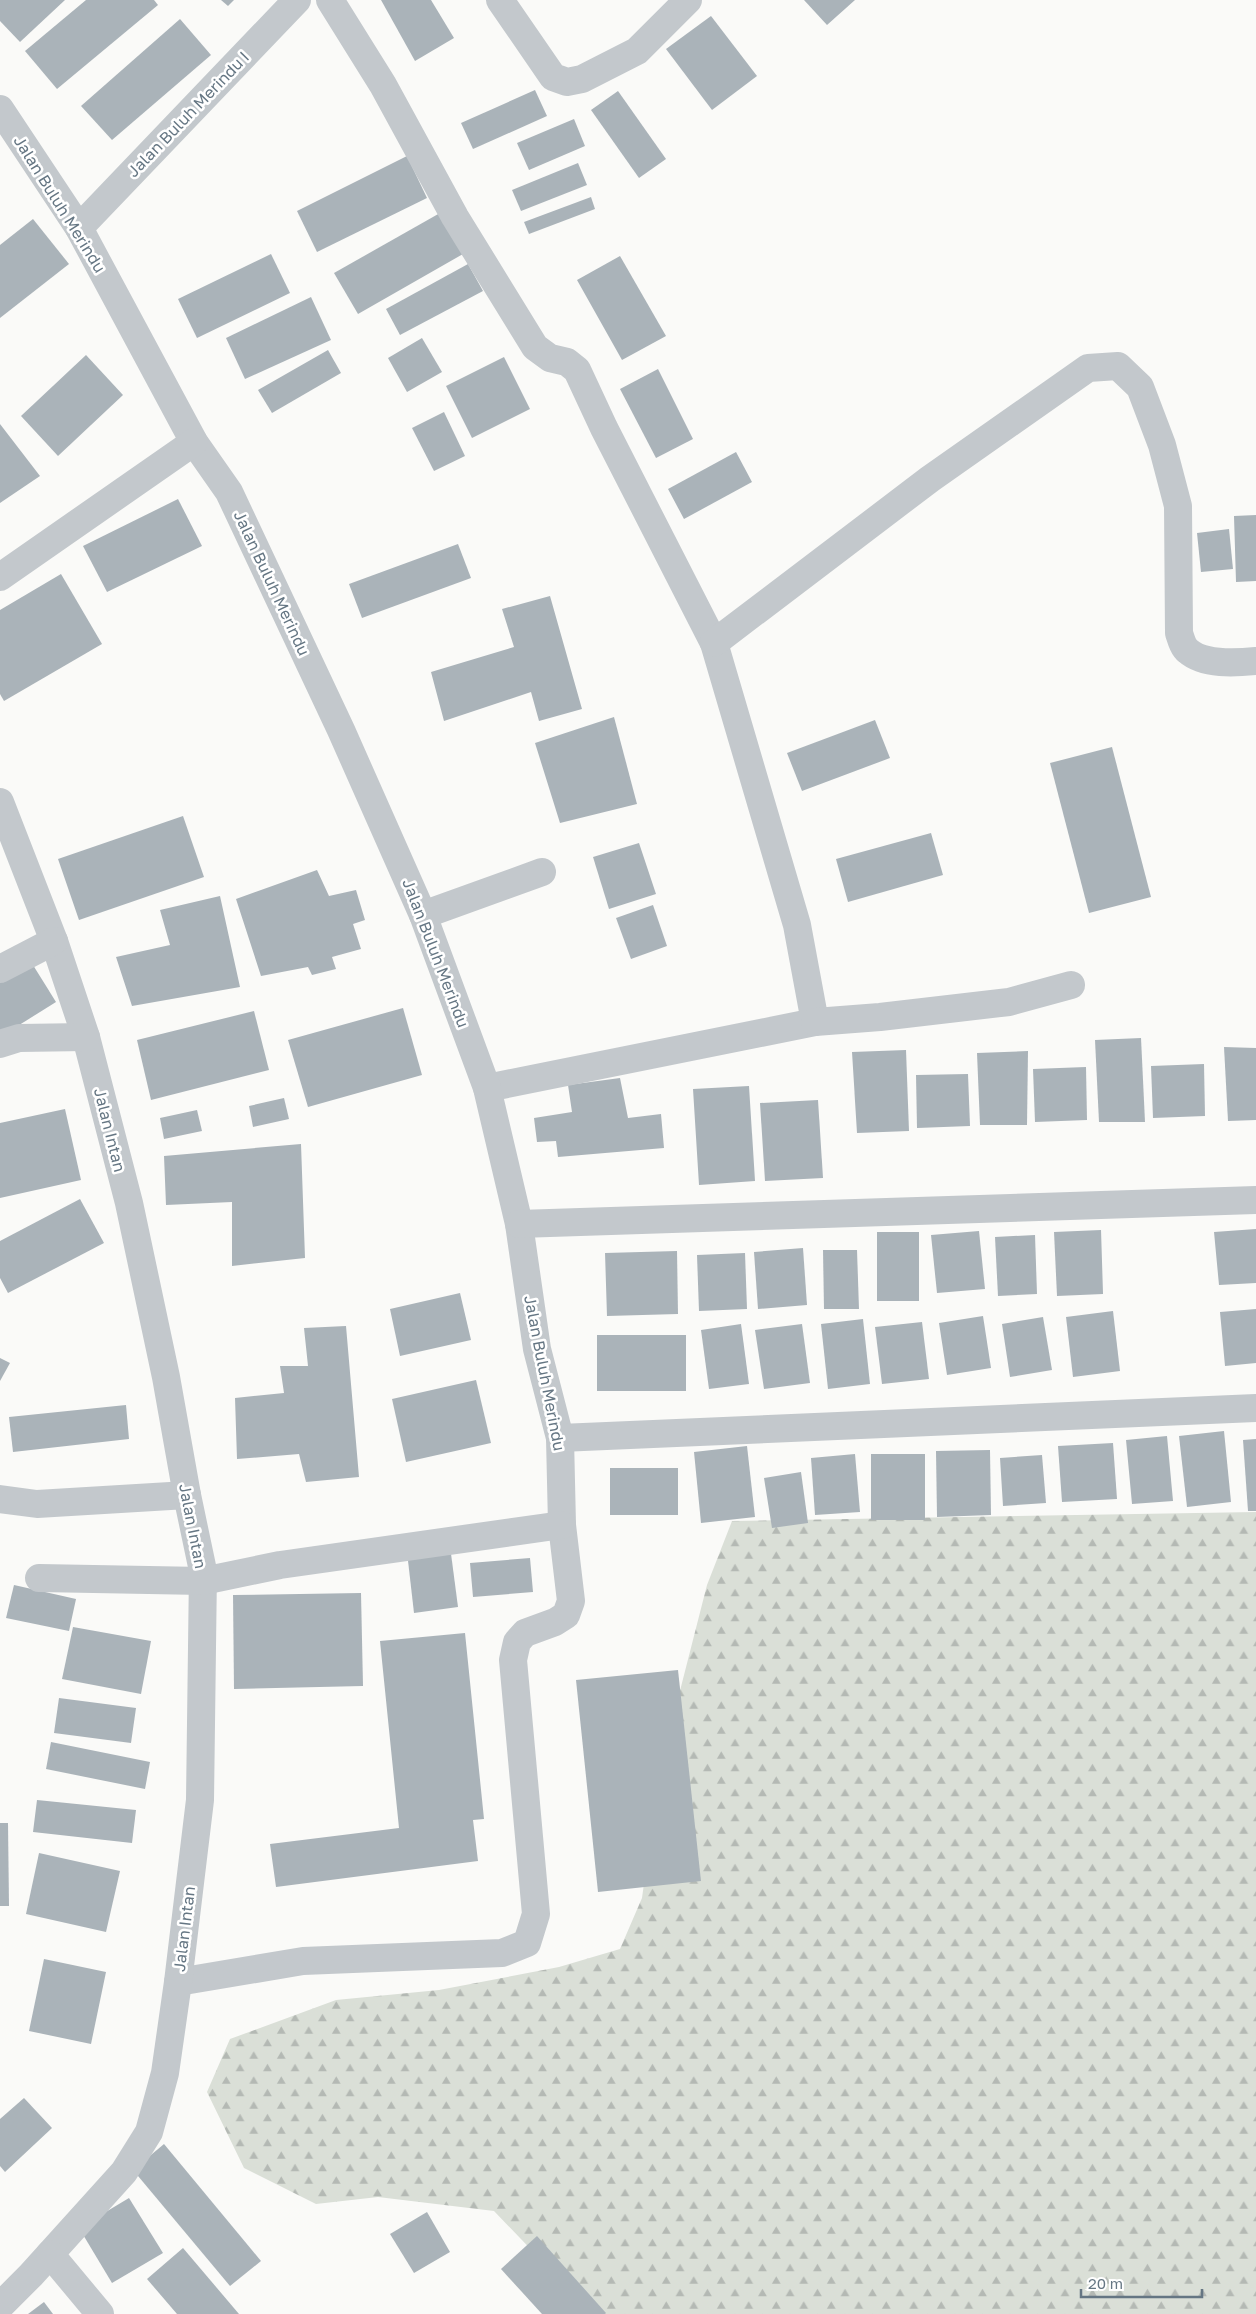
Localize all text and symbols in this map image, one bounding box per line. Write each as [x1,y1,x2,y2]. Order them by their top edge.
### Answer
street label: Jalan Buluh Merindu I [123,47,253,181]
street label: Jalan Buluh Merindu [10,132,110,276]
street label: Jalan Buluh Merindu [230,507,314,659]
street label: Jalan Buluh Merindu [398,876,474,1030]
street label: Jalan Intan [90,1086,130,1174]
street label: Jalan Buluh Merindu [520,1294,570,1452]
street label: Jalan Intan [175,1482,211,1570]
street label: Jalan Intan [169,1885,199,1973]
scale bar [1081,2266,1202,2298]
text: 20 m [1088,2274,1123,2292]

